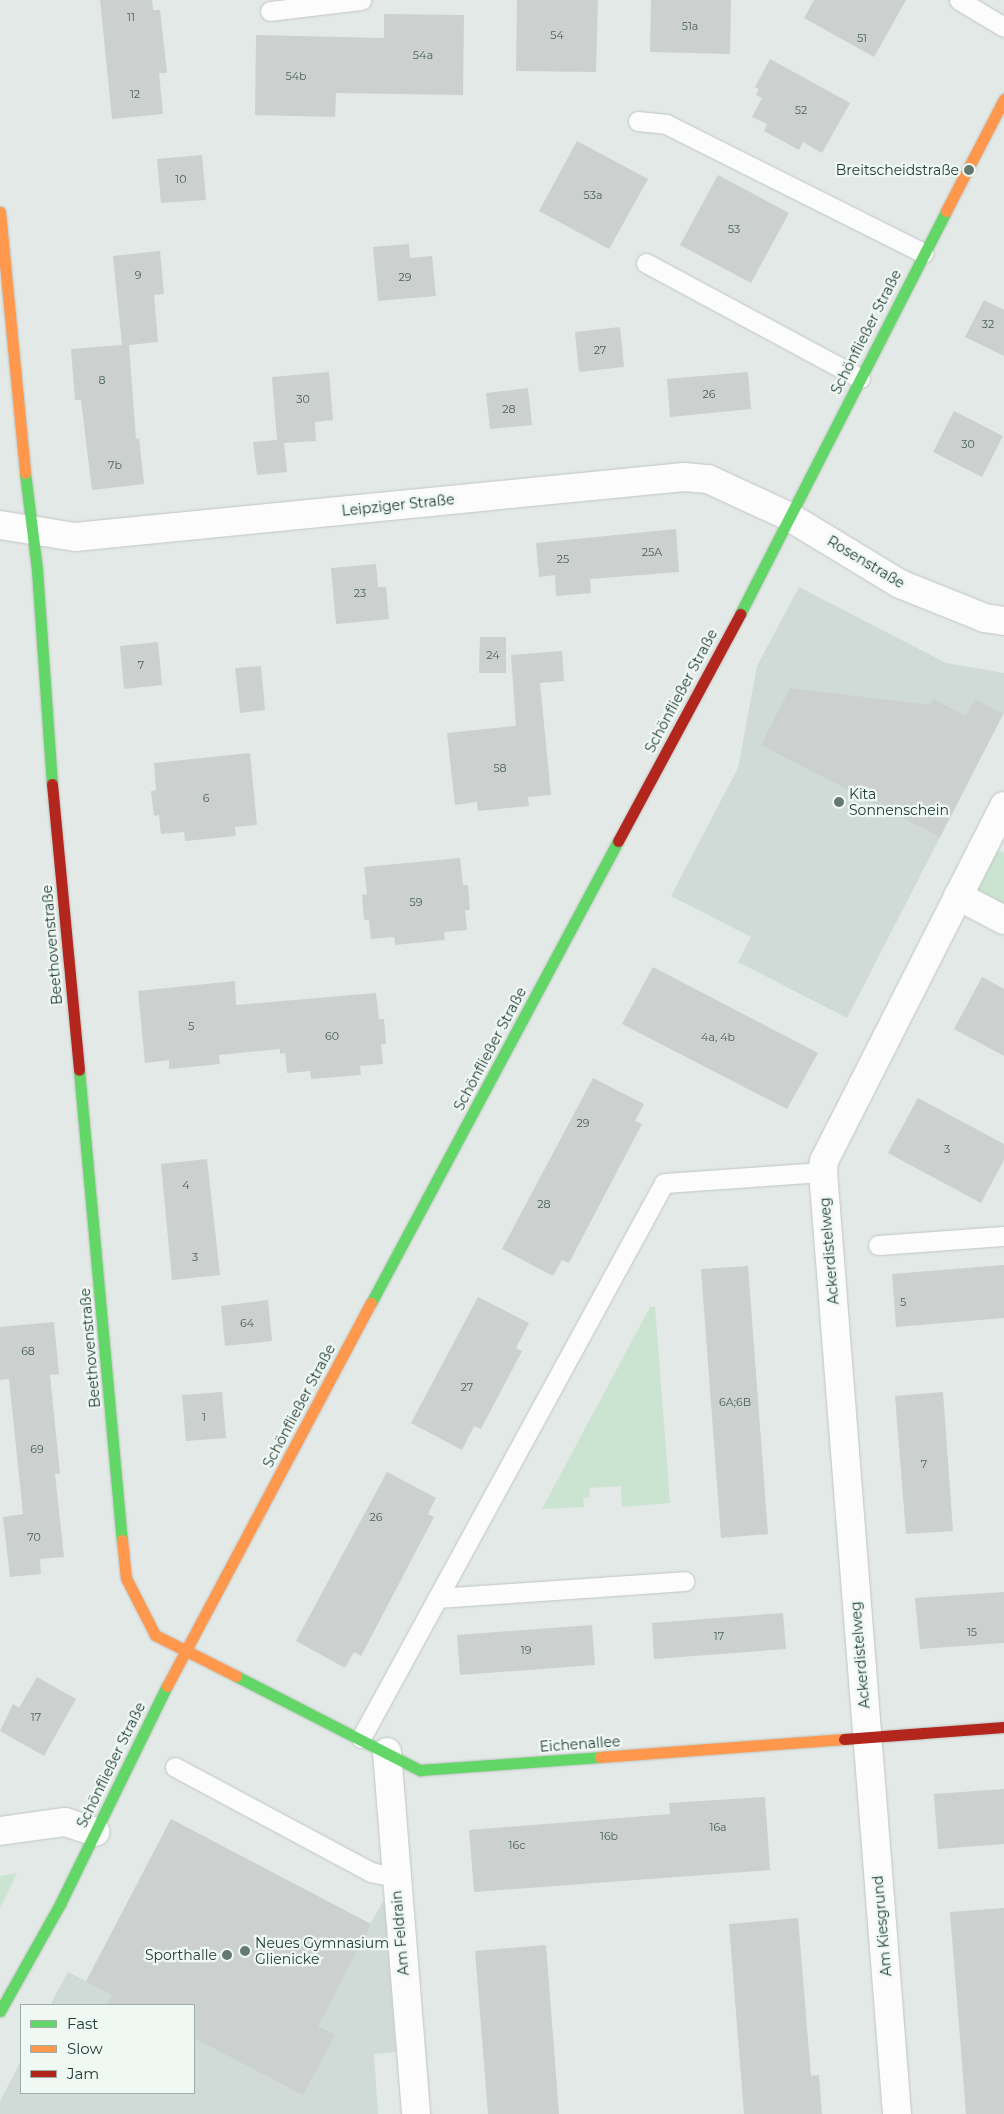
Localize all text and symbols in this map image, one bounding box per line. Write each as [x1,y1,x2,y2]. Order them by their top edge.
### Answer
house number: 11 [127,10,135,24]
house number: 51a [682,19,698,33]
house number: 54 [550,28,564,42]
house number: 51 [857,31,867,45]
house number: 54a [413,48,433,62]
house number: 54b [286,69,306,83]
house number: 12 [130,87,140,101]
house number: 52 [795,103,807,117]
place label: Breitscheidstraße [836,162,959,178]
marker: Breitscheidstraße [963,164,975,176]
house number: 10 [175,172,187,186]
house number: 53a [584,188,602,202]
house number: 53 [728,222,740,236]
street label: Schönfließer Straße [827,267,905,397]
house number: 9 [135,268,141,282]
house number: 29 [399,270,411,284]
house number: 32 [982,317,994,331]
house number: 27 [594,343,606,357]
house number: 8 [98,373,106,387]
house number: 26 [703,387,715,401]
house number: 30 [296,392,310,406]
house number: 28 [502,402,516,416]
house number: 30 [961,437,975,451]
house number: 7b [108,458,122,472]
street label: Leipziger Straße [341,491,455,519]
street label: Rosenstraße [824,532,908,592]
house number: 25A [642,545,662,559]
house number: 25 [557,552,569,566]
house number: 23 [354,586,366,600]
street label: Schönfließer Straße [641,626,721,756]
house number: 24 [486,648,500,662]
house number: 7 [138,658,144,672]
house number: 58 [493,761,507,775]
place label: Kita Sonnenschein [849,786,949,819]
house number: 6 [203,791,209,805]
marker: Kita Sonnenschein [833,796,845,808]
street label: Beethovenstraße [38,884,66,1006]
house number: 59 [410,895,422,909]
street label: Schönfließer Straße [450,984,530,1114]
house number: 5 [188,1019,194,1033]
house number: 60 [325,1029,339,1043]
house number: 4a, 4b [701,1030,735,1044]
house number: 29 [577,1116,589,1130]
house number: 3 [944,1142,950,1156]
house number: 4 [182,1178,190,1192]
house number: 28 [537,1197,551,1211]
street label: Ackerdistelweg [816,1197,842,1305]
house number: 3 [192,1250,198,1264]
street label: Beethovenstraße [76,1287,104,1409]
house number: 5 [900,1295,906,1309]
house number: 64 [240,1316,254,1330]
street label: Schönfließer Straße [259,1341,339,1471]
house number: 68 [21,1344,35,1358]
house number: 27 [461,1380,473,1394]
house number: 6A;6B [719,1395,751,1409]
house number: 1 [202,1410,206,1424]
house number: 69 [30,1442,44,1456]
house number: 7 [921,1457,927,1471]
house number: 26 [370,1510,382,1524]
house number: 70 [27,1530,41,1544]
street label: Ackerdistelweg [847,1601,873,1709]
house number: 15 [967,1625,977,1639]
house number: 17 [714,1629,724,1643]
house number: 19 [521,1643,531,1657]
street label: Schönfließer Straße [73,1700,149,1830]
house number: 17 [31,1710,41,1724]
street label: Eichenallee [539,1733,621,1755]
house number: 16a [709,1820,727,1834]
house number: 16b [600,1829,618,1843]
house number: 16c [509,1838,525,1852]
street label: Am Kiesgrund [869,1875,895,1977]
street label: Am Feldrain [388,1890,412,1976]
place label: Neues Gymnasium Glienicke [255,1935,389,1968]
marker: Neues Gymnasium Glienicke [239,1945,251,1957]
place label: Sporthalle [145,1947,217,1963]
marker: Sporthalle [221,1949,233,1961]
legend [20,2004,195,2094]
text: Fast [67,2014,98,2033]
text: Slow [67,2039,103,2058]
text: Jam [67,2064,99,2083]

